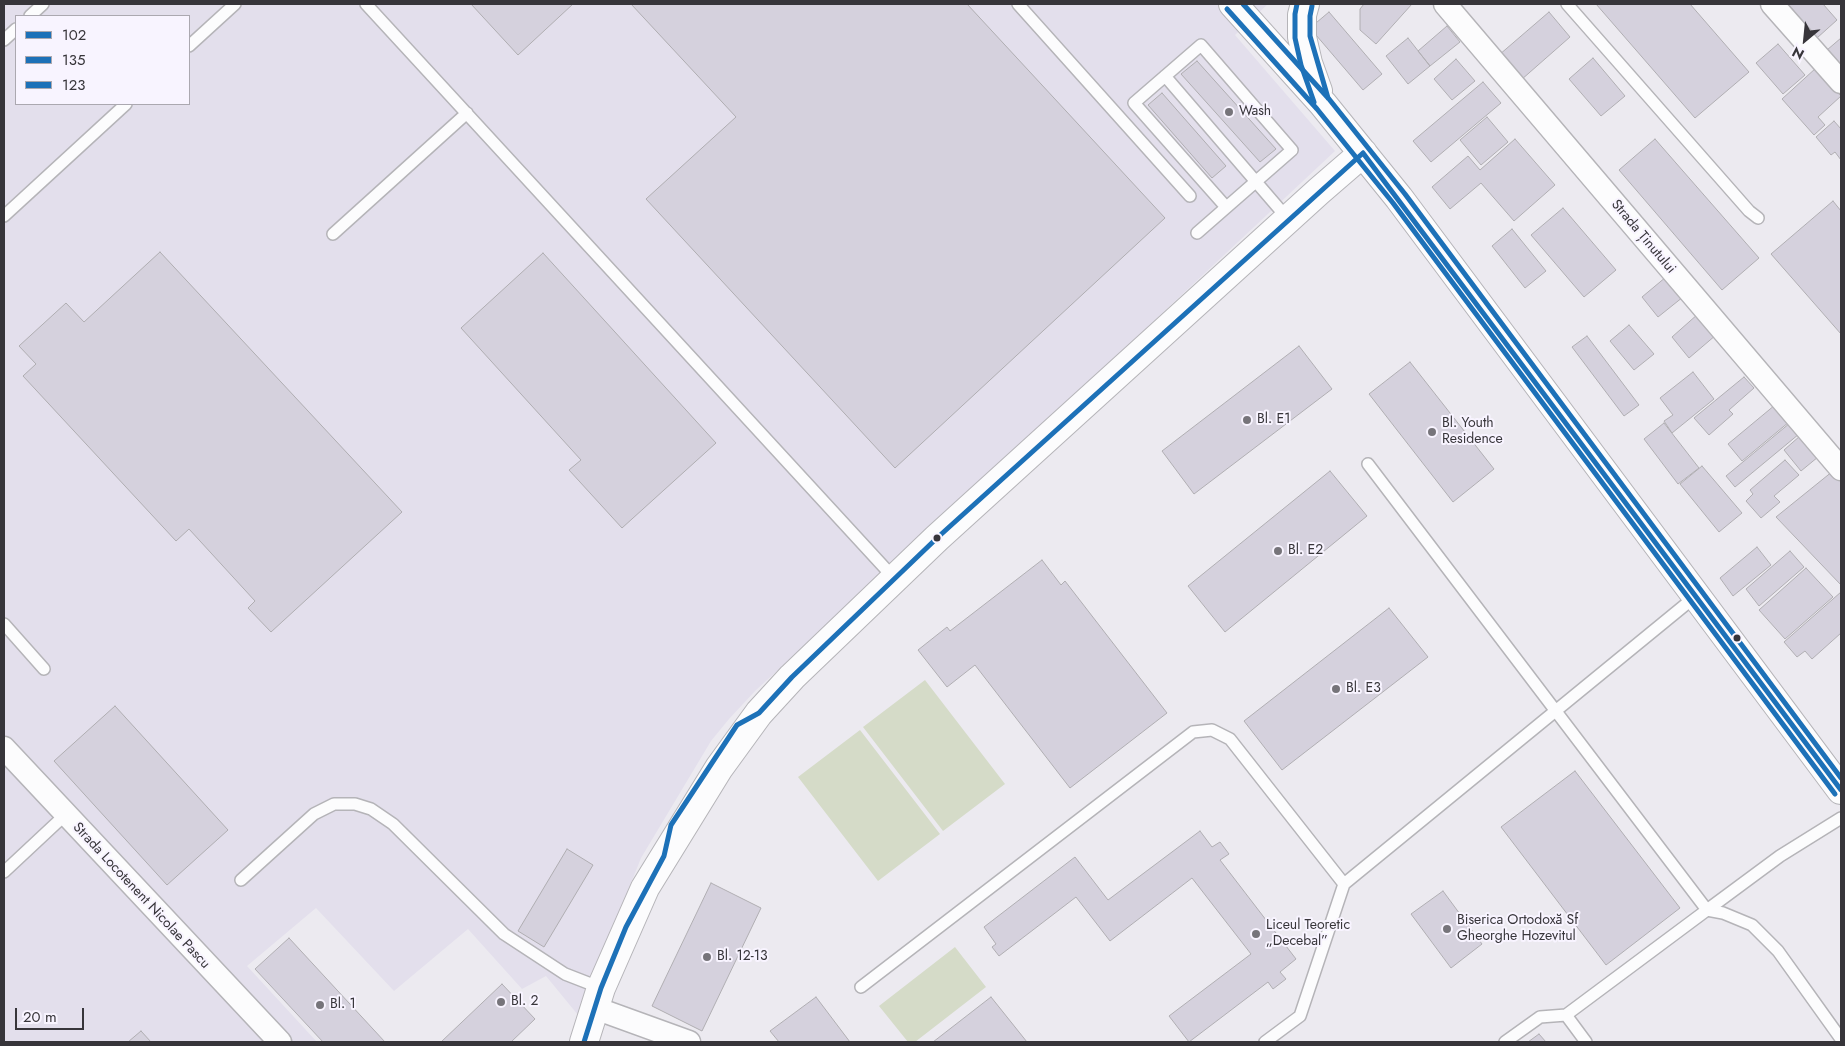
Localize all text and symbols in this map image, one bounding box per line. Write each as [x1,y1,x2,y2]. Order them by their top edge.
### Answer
legend [15,15,190,105]
north arrow [1780,15,1830,65]
text: 102 [62,24,86,46]
text: N [1788,42,1808,65]
text: 135 [62,49,85,71]
text: 123 [62,74,85,96]
place label: Wash [1239,104,1271,120]
marker: Wash [1223,106,1235,118]
street label: Strada Ținutului [1607,197,1679,277]
place label: Bl. E1 [1257,412,1290,428]
marker: Bl. E1 [1241,414,1253,426]
place label: Bl. Youth Residence [1442,416,1503,448]
marker: Bl. Youth Residence [1426,426,1438,438]
unlabelled marker [932,533,942,543]
place label: Bl. E2 [1288,543,1323,559]
marker: Bl. E2 [1272,545,1284,557]
unlabelled marker [1732,633,1742,643]
place label: Bl. E3 [1346,681,1381,697]
marker: Bl. E3 [1330,683,1342,695]
street label: Strada Locotenent Nicolae Pascu [69,819,213,973]
place label: Biserica Ortodoxă Sf Gheorghe Hozevitul [1457,913,1578,946]
place label: Liceul Teoretic „Decebal” [1266,918,1350,950]
marker: Biserica Ortodoxă Sf Gheorghe Hozevitul [1441,923,1453,935]
marker: Liceul Teoretic „Decebal” [1250,928,1262,940]
place label: Bl. 12-13 [717,949,768,965]
marker: Bl. 12-13 [701,951,713,963]
place label: Bl. 2 [511,994,538,1010]
marker: Bl. 2 [495,996,507,1008]
place label: Bl. 1 [330,997,356,1013]
scale bar [18,998,86,1030]
marker: Bl. 1 [314,999,326,1011]
text: 20 m [23,1006,57,1028]

